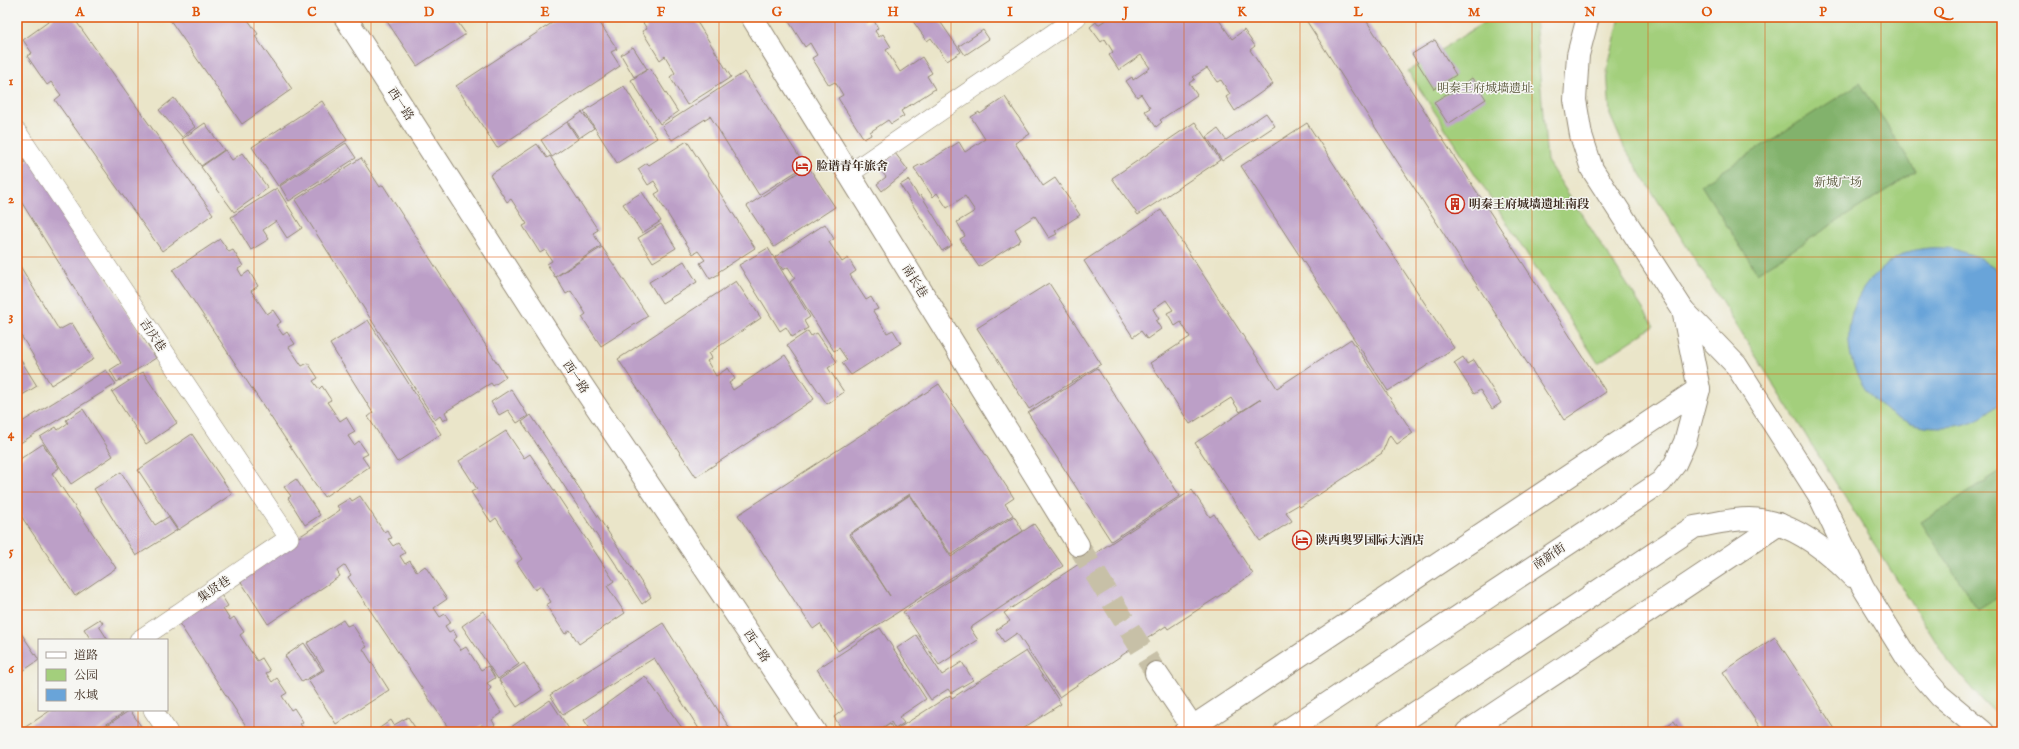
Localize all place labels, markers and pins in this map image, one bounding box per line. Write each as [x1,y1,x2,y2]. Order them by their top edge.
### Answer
hotel icon: 脸谱青年旅舍 [791,155,813,177]
place label: 脸谱青年旅舍 [816,159,888,174]
building icon: 明秦王府城墙遗址南段 [1444,193,1466,215]
place label: 明秦王府城墙遗址南段 [1469,197,1590,212]
hotel icon: 陕西奥罗国际大酒店 [1291,529,1313,551]
place label: 陕西奥罗国际大酒店 [1316,533,1424,548]

